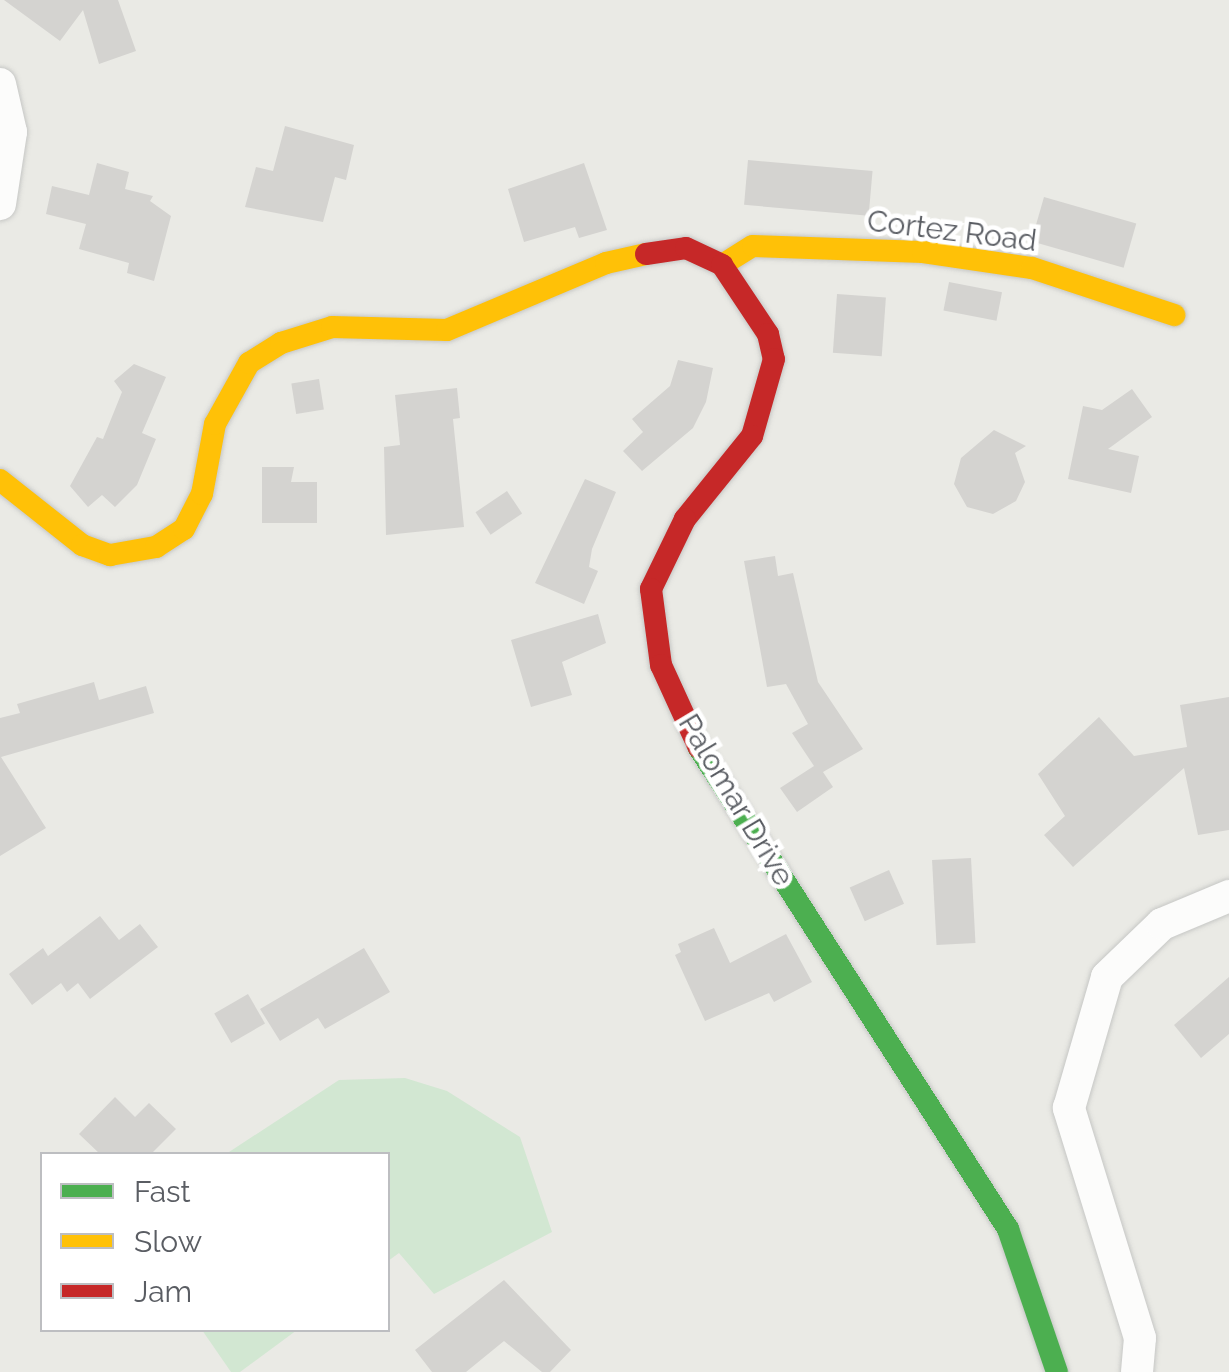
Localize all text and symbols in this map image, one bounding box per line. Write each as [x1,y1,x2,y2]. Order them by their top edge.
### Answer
street label: Cortez Road [865,203,1039,259]
street label: Palomar Drive [670,707,802,893]
legend [40,1152,390,1332]
text: Fast [134,1174,191,1209]
text: Slow [134,1224,202,1259]
text: Jam [134,1274,192,1309]

